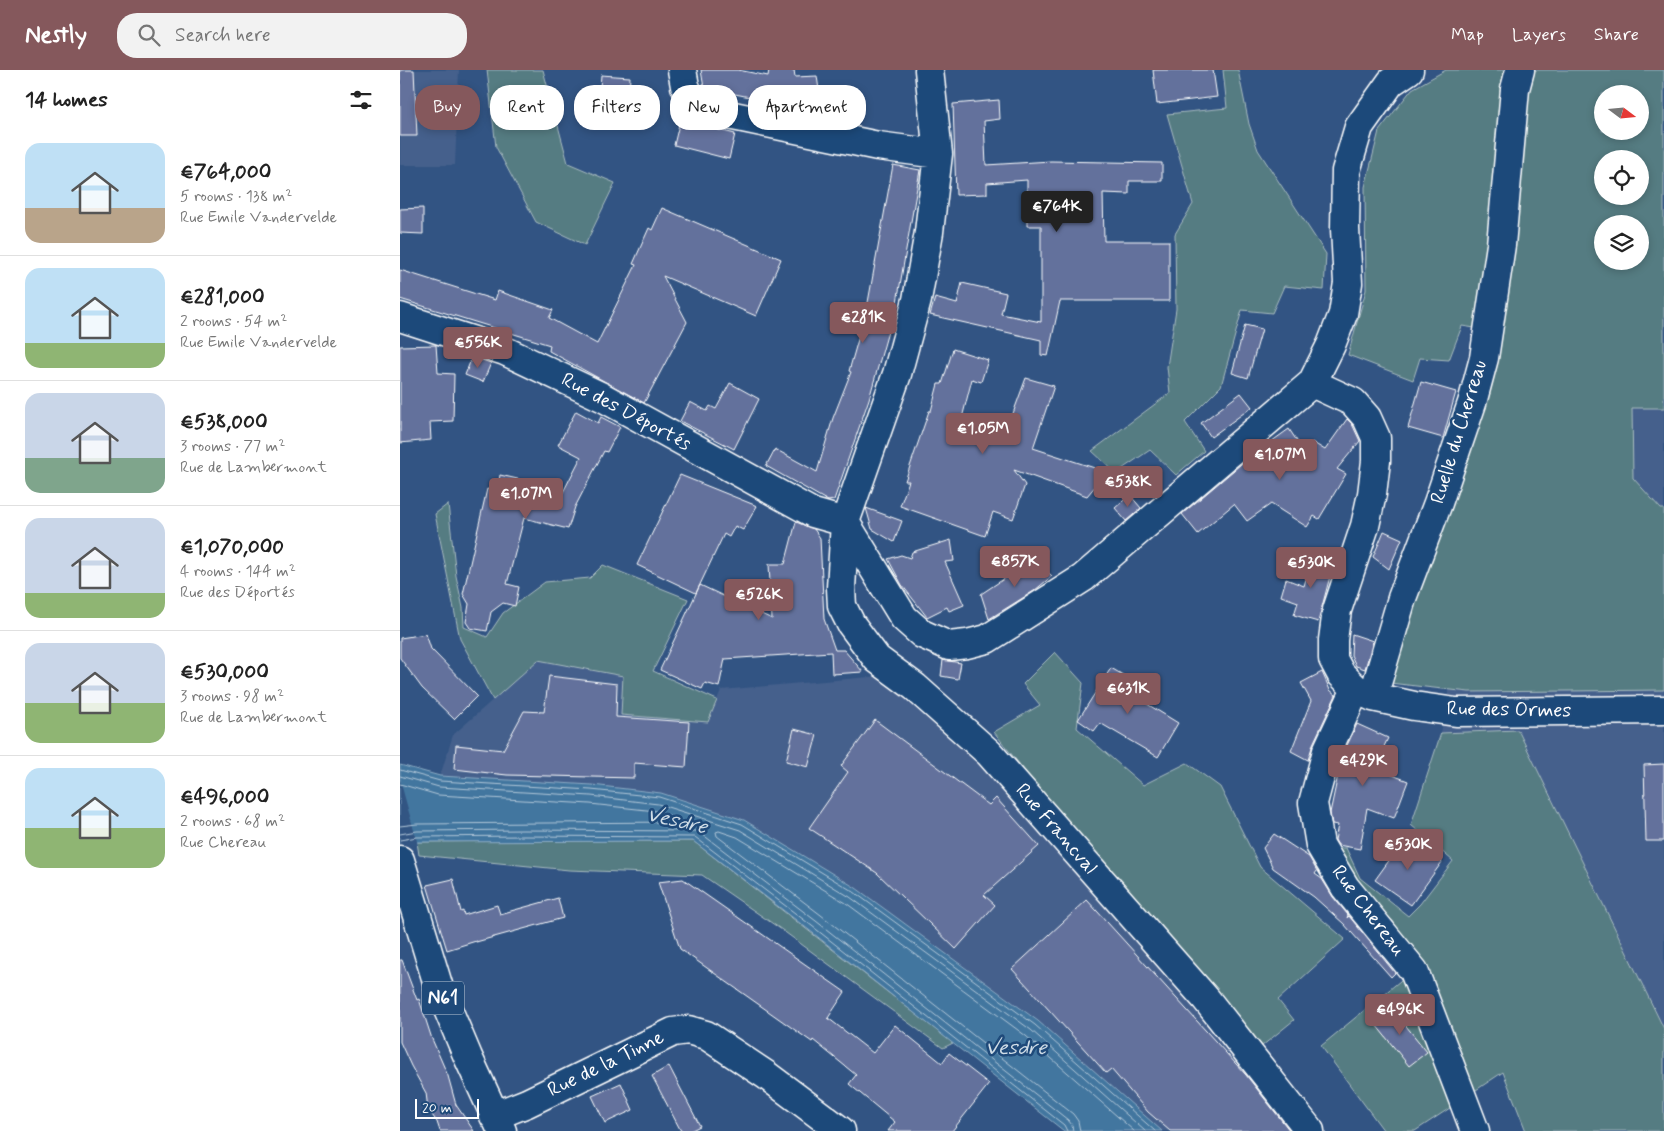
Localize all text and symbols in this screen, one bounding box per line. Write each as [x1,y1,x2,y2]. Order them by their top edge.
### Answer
search box [117,13,467,58]
text: Nestly [25,20,87,51]
icon: search [135,21,163,49]
text: Search here [175,23,271,48]
text: Map [1451,23,1484,47]
text: Layers [1512,23,1566,47]
text: Share [1594,23,1639,47]
chip: Buy [415,85,480,130]
chip: Rent [490,85,564,130]
chip: Filters [574,85,660,130]
chip: New [670,85,738,130]
chip: Apartment [748,85,866,130]
north arrow [1594,85,1649,140]
map controls [1594,85,1649,270]
text: 14 homes [25,86,108,114]
icon: filters [347,86,375,114]
button: locate [1594,150,1649,205]
text: €764,000 [180,158,271,186]
icon: home [65,163,125,223]
text: 5 rooms · 138 m² [180,186,292,207]
pin: €764K [1022,190,1092,233]
text: €764K [1032,196,1082,217]
text: Rue Emile Vandervelde [180,207,337,228]
button: layers [1594,215,1649,270]
text: €281,000 [180,283,265,311]
icon: home [65,288,125,348]
pin: €281K [828,302,898,344]
text: €281K [841,307,885,328]
text: 2 rooms · 54 m² [180,311,287,332]
pin: €556K [443,326,513,369]
text: Rue Emile Vandervelde [180,332,337,353]
text: €556K [454,332,502,353]
street label: Ruelle du Cherreau [1424,357,1494,507]
street label: Rue des Déportés [556,366,696,458]
text: €538,000 [180,408,268,436]
pin: €1.05M [942,412,1024,455]
icon: home [65,413,125,473]
text: €1.05M [957,418,1009,439]
text: 3 rooms · 77 m² [180,436,285,457]
pin: €1.07M [1239,438,1321,481]
text: €1.07M [1254,444,1306,465]
text: Rue de Lambermont [180,457,327,478]
pin: €538K [1093,466,1163,508]
text: €538K [1105,471,1151,492]
pin: €1.07M [485,478,567,520]
text: €1.07M [500,483,552,504]
text: €1,070,000 [180,533,284,561]
icon: home [65,538,125,598]
pin: €857K [980,546,1050,588]
pin: €530K [1276,546,1346,589]
text: €857K [991,551,1039,572]
text: €530K [1287,552,1335,573]
text: 4 rooms · 144 m² [180,561,296,582]
pin: €526K [724,578,794,621]
text: Rue des Déportés [180,582,295,603]
text: €526K [735,584,783,605]
text: €530,000 [180,658,269,686]
icon: home [65,663,125,723]
pin: €631K [1093,672,1163,715]
text: €631K [1107,678,1149,699]
text: 3 rooms · 98 m² [180,686,284,707]
street label: Rue des Ormes [1446,695,1572,725]
text: Rue de Lambermont [180,707,327,728]
pin: €429K [1328,744,1398,787]
text: €429K [1339,750,1387,771]
street label: Rue Francval [1009,778,1103,880]
text: €496,000 [180,783,269,811]
icon: home [65,788,125,848]
water label: Vesdre [644,800,712,842]
text: 2 rooms · 68 m² [180,811,285,832]
pin: €530K [1373,828,1443,871]
text: Rue Chereau [180,832,266,853]
text: €530K [1384,834,1432,855]
street label: Rue Chereau [1325,860,1411,962]
road number: N61 [422,981,464,1014]
pin: €496K [1365,994,1435,1036]
text: €496K [1376,999,1424,1020]
street label: Rue de la Tinne [543,1024,669,1104]
water label: Vesdre [985,1034,1048,1062]
scale bar [415,1096,479,1119]
text: 20 m [422,1099,452,1117]

